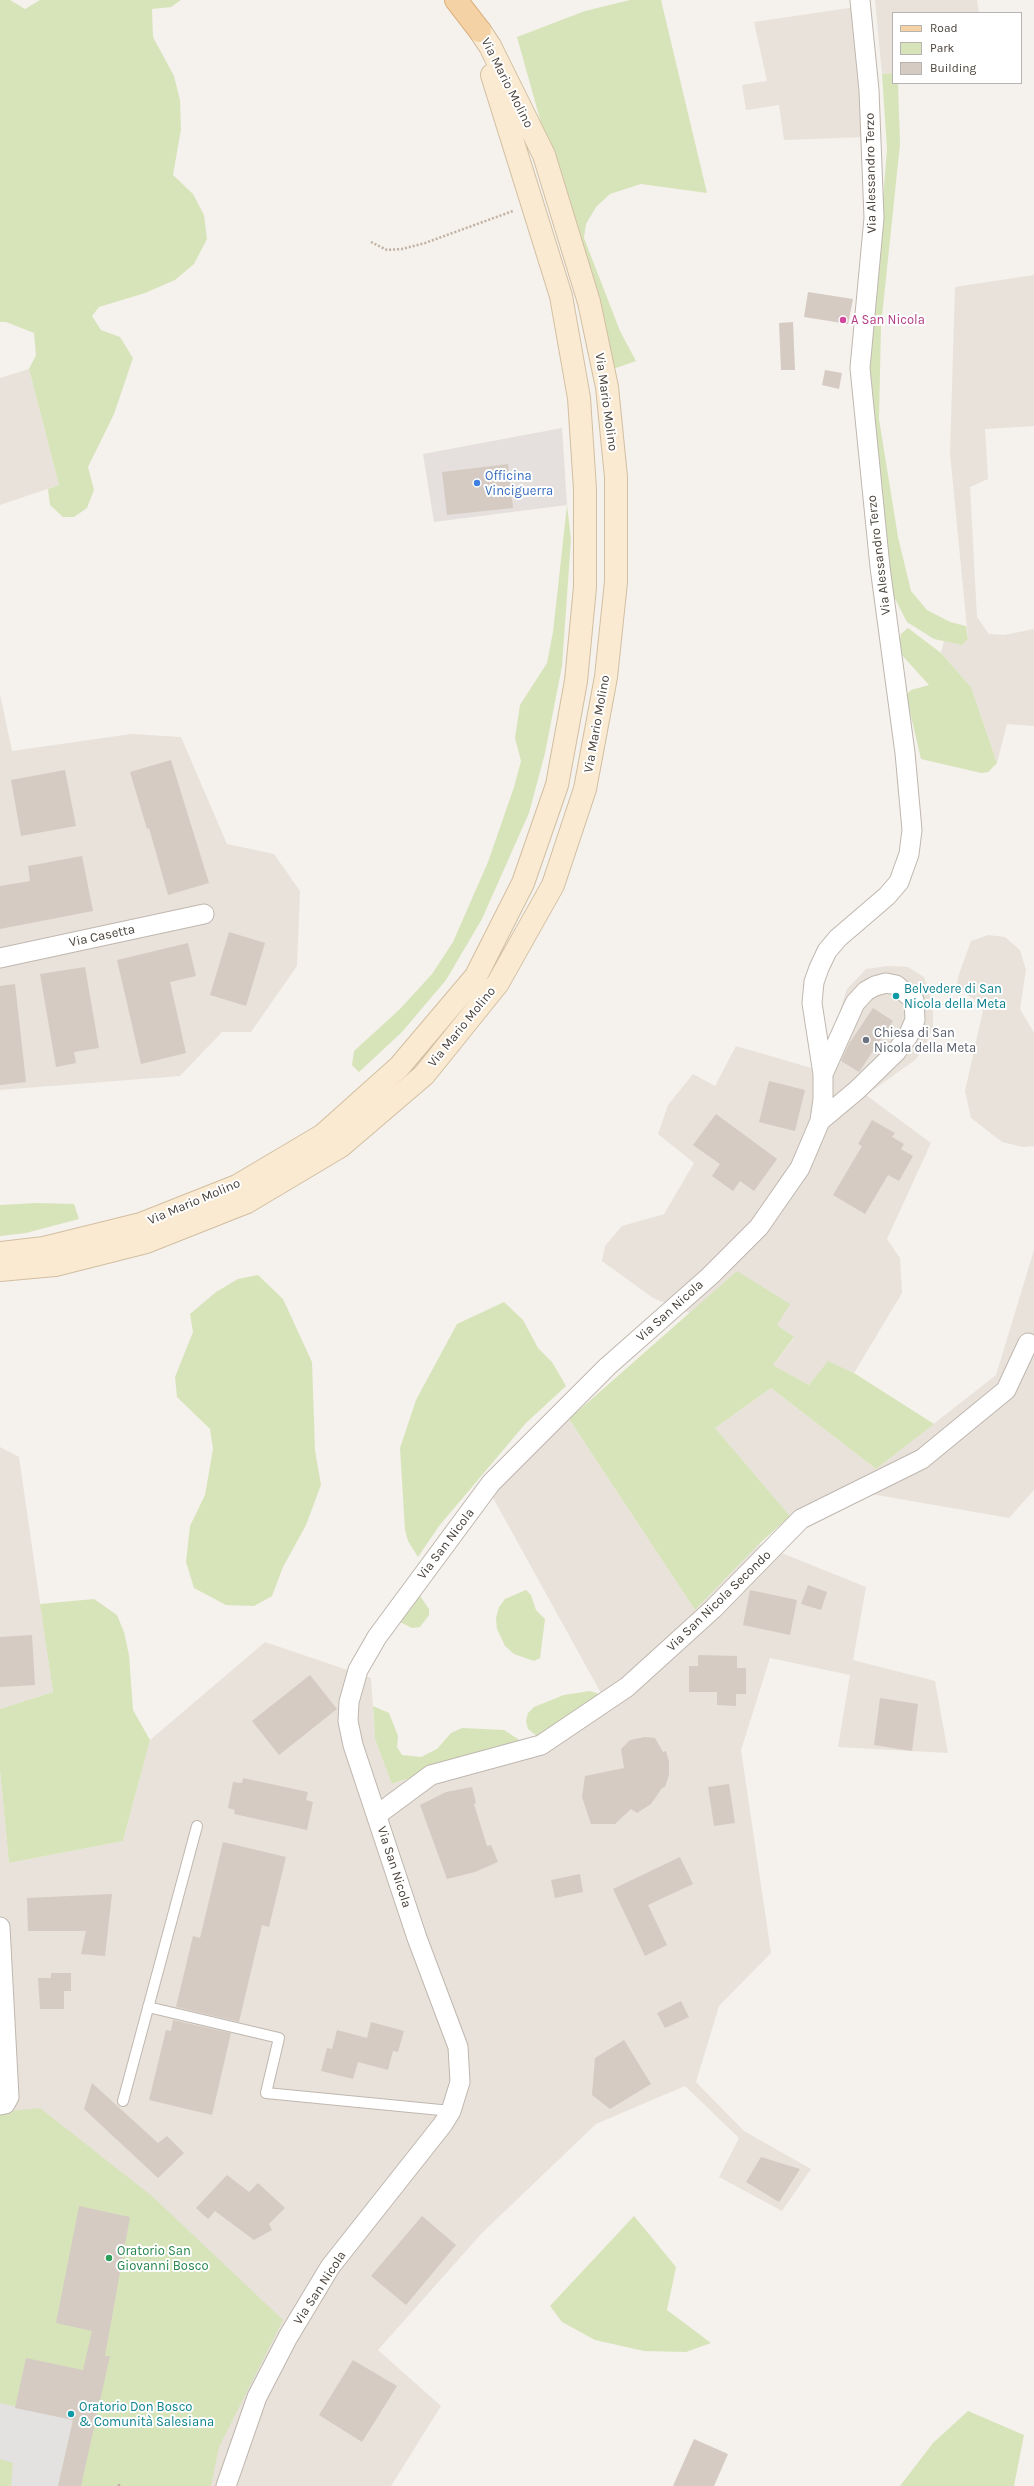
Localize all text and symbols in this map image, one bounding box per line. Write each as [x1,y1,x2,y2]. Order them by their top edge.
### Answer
legend [892,12,1022,84]
text: Road [930,21,958,35]
street label: Via Mario Molino [478,35,536,131]
text: Park [930,41,954,55]
text: Building [930,61,976,75]
street label: Via Alessandro Terzo [862,113,880,233]
place label: A San Nicola [851,312,925,328]
marker: A San Nicola [838,315,848,325]
street label: Via Mario Molino [591,352,621,452]
place label: Officina Vinciguerra [485,468,553,499]
marker: Officina Vinciguerra [472,478,482,488]
street label: Via Alessandro Terzo [864,494,894,616]
street label: Via Mario Molino [581,674,613,774]
street label: Via Casetta [68,921,136,951]
place label: Belvedere di San Nicola della Meta [904,981,1006,1012]
street label: Via Mario Molino [425,984,499,1070]
marker: Belvedere di San Nicola della Meta [891,991,901,1001]
place label: Chiesa di San Nicola della Meta [874,1025,976,1056]
marker: Chiesa di San Nicola della Meta [861,1035,871,1045]
street label: Via Mario Molino [145,1175,243,1229]
street label: Via San Nicola [633,1277,707,1345]
street label: Via San Nicola [414,1505,478,1583]
street label: Via San Nicola Secondo [664,1547,774,1655]
street label: Via San Nicola [373,1824,415,1910]
place label: Oratorio San Giovanni Bosco [117,2243,209,2274]
street label: Via San Nicola [290,2248,350,2328]
marker: Oratorio San Giovanni Bosco [104,2253,114,2263]
place label: Oratorio Don Bosco & Comunità Salesiana [79,2399,214,2430]
marker: Oratorio Don Bosco & Comunità Salesiana [66,2409,76,2419]

